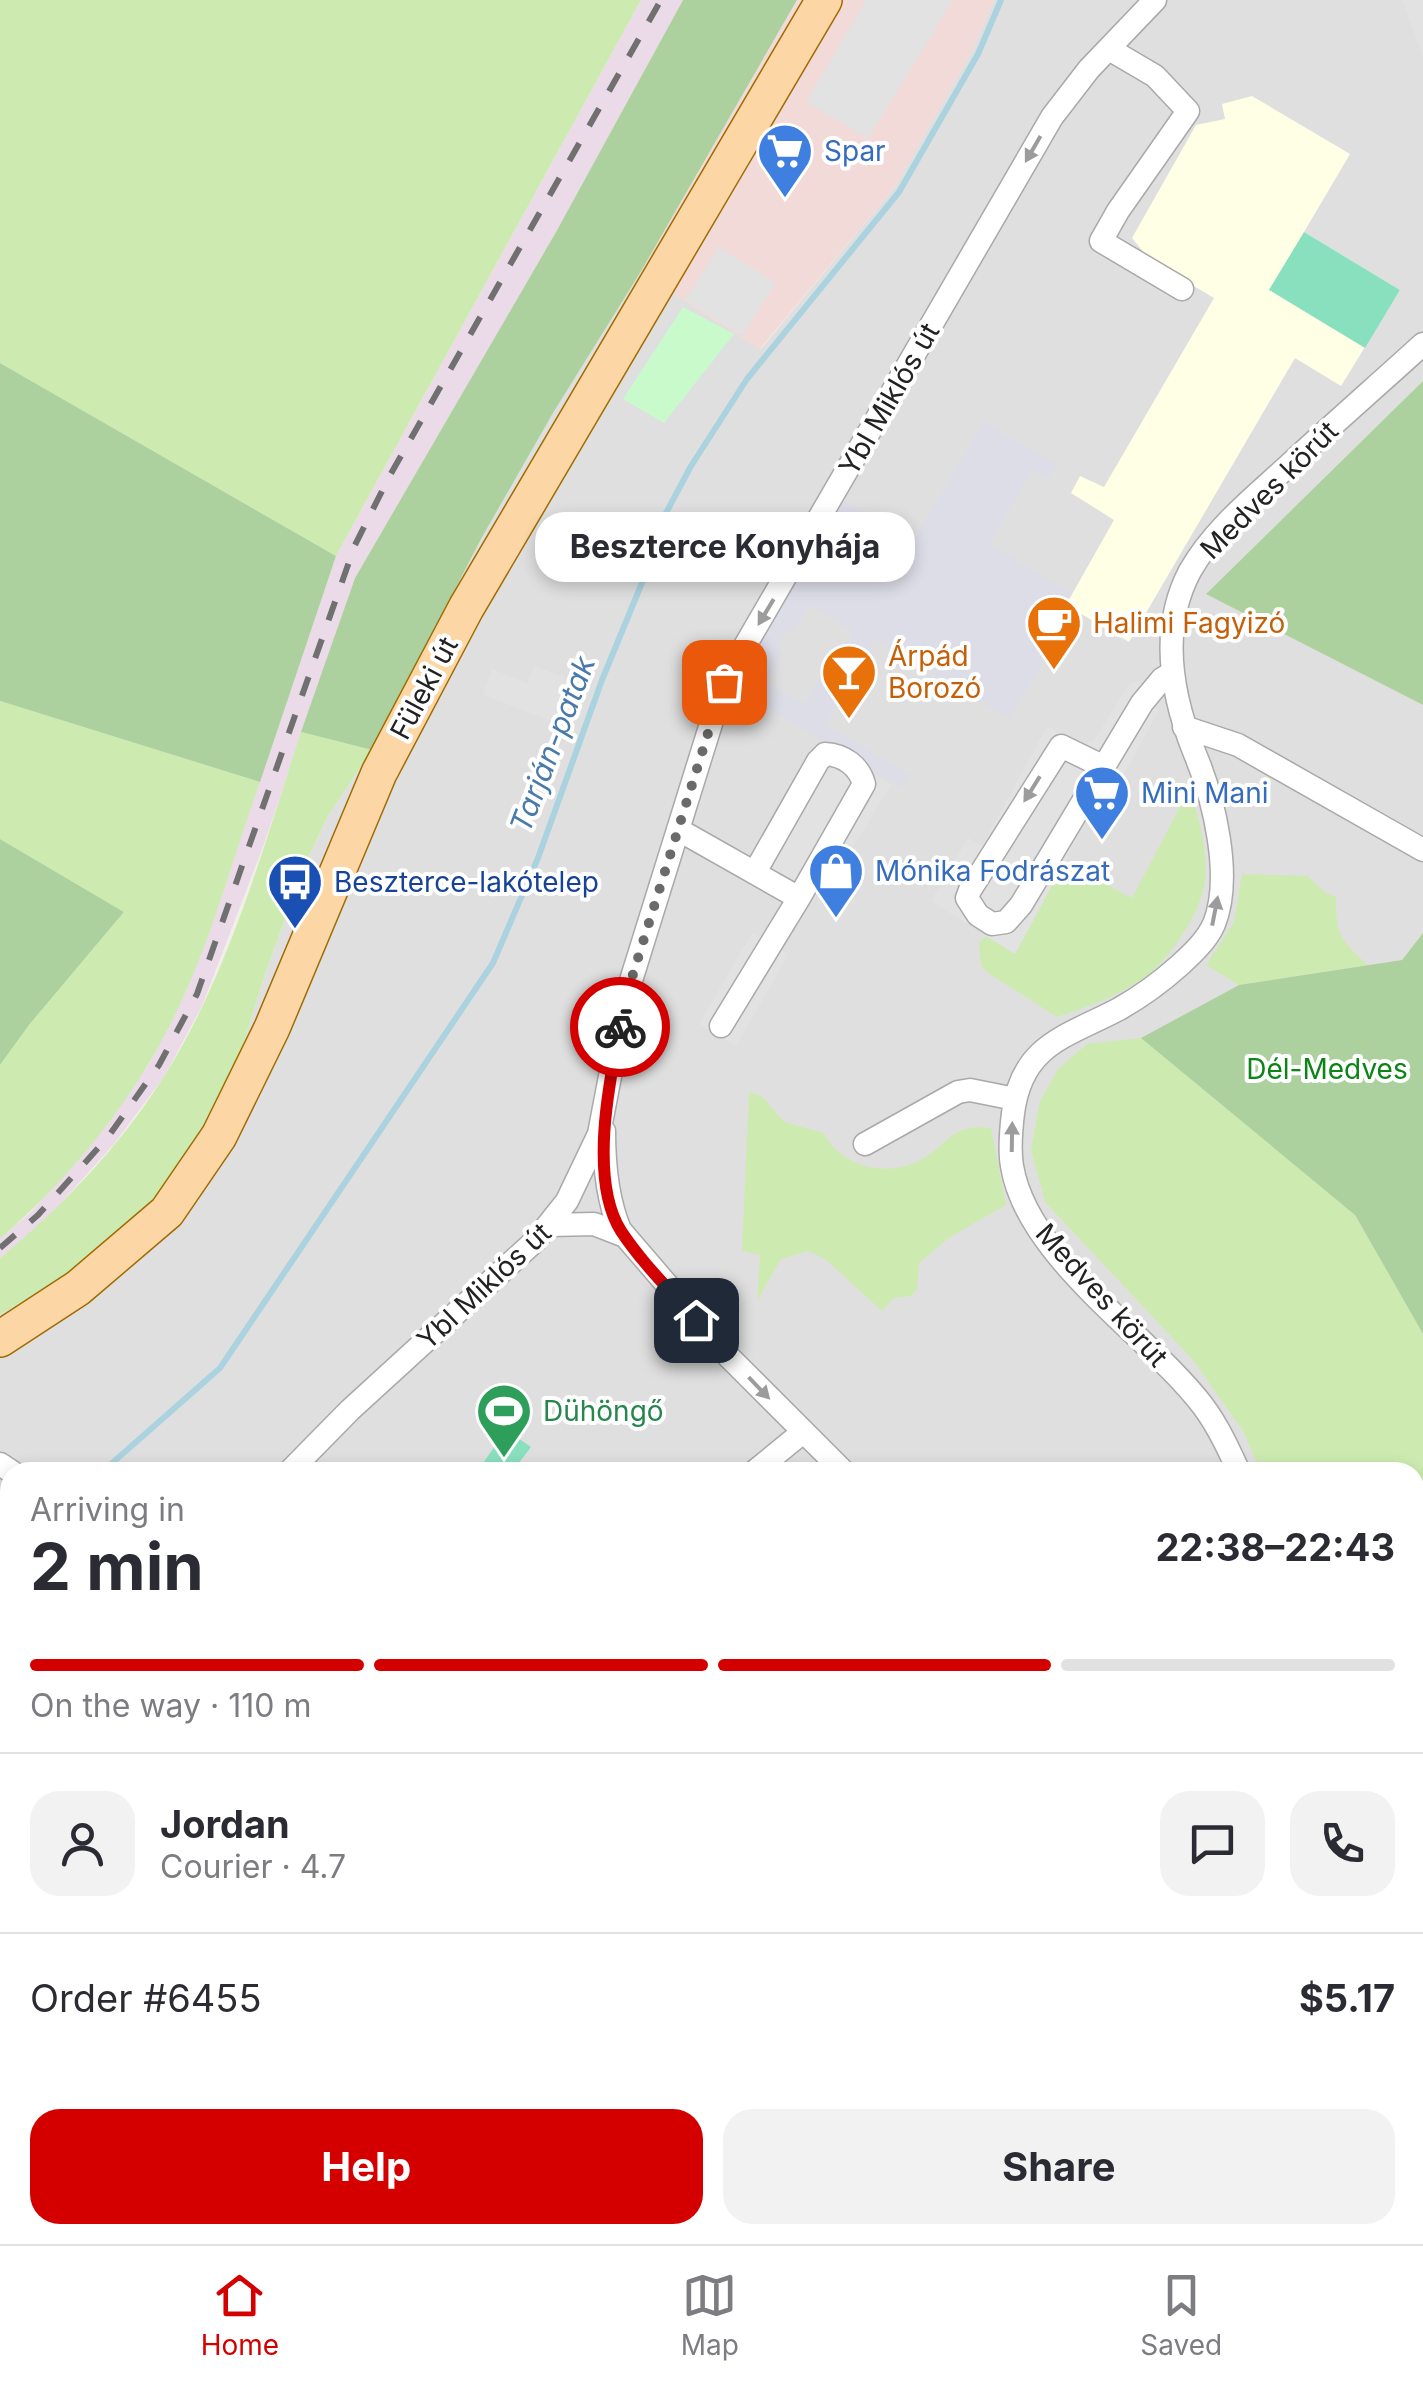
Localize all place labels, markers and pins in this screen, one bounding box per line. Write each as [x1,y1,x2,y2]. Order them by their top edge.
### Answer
supermarket icon: Spar [755,121,815,200]
place label: Spar [824,134,886,168]
callout: Beszterce Konyhája [534,512,914,582]
cafe icon: Halimi Fagyizó [1024,593,1084,672]
place label: Halimi Fagyizó [1093,606,1285,640]
place label: Árpád Borozó [888,638,981,705]
pin [682,640,767,725]
bar icon: Árpád Borozó [819,642,879,721]
supermarket icon: Mini Mani [1072,763,1132,842]
place label: Mini Mani [1141,776,1269,810]
shop icon: Mónika Fodrászat [806,841,866,920]
bus stop icon: Beszterce-lakótelep [265,852,325,931]
place label: Mónika Fodrászat [875,854,1110,888]
place label: Beszterce-lakótelep [334,865,599,899]
pin [654,1278,739,1363]
sports icon: Dühöngő [474,1381,534,1460]
place label: Dühöngő [543,1394,664,1428]

